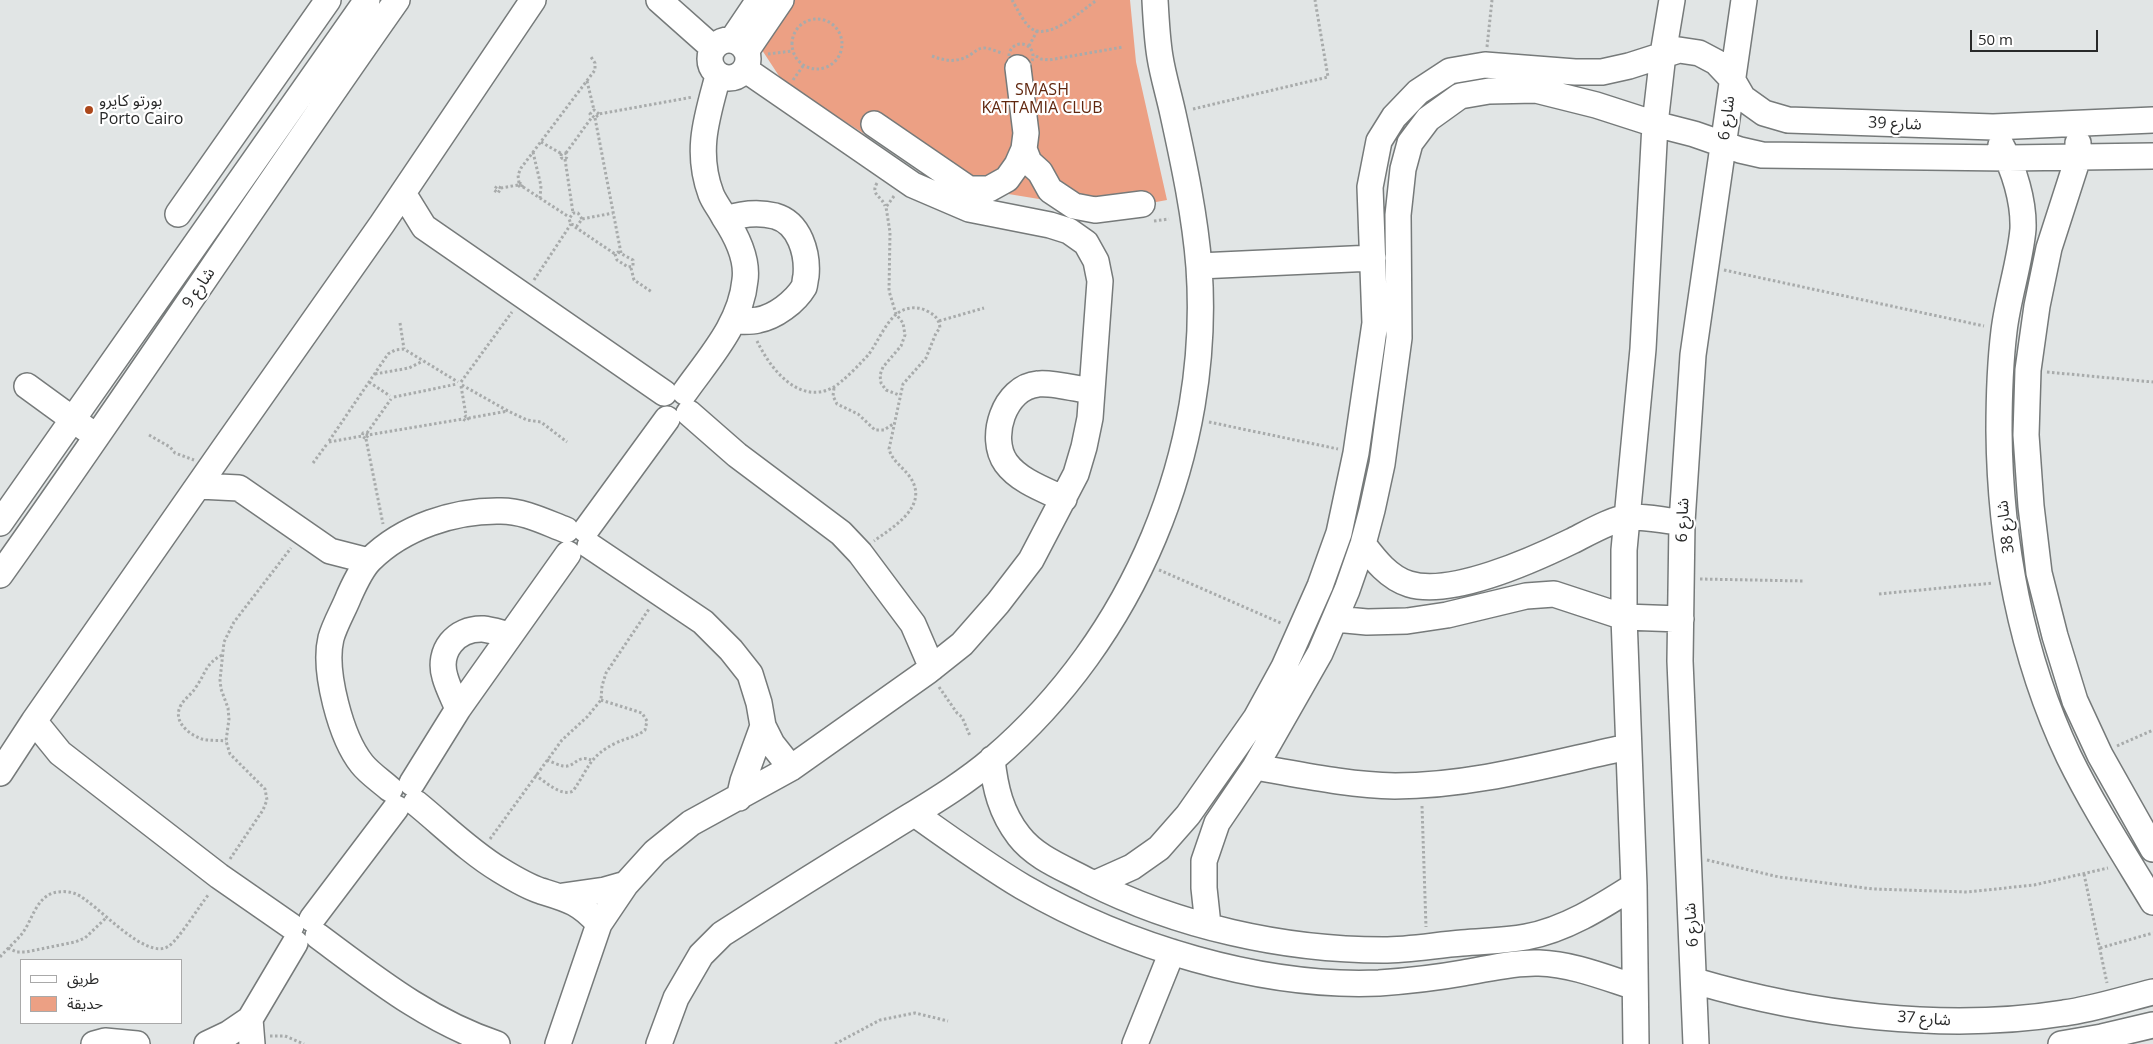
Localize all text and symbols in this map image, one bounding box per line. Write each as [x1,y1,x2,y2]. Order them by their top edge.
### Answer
scale bar [1973,20,2100,52]
text: 50 m [1978,29,2013,49]
park label: SMASH KATTAMIA CLUB [981,80,1103,118]
place label: بورتو كايرو Porto Cairo [99,91,183,129]
street label: شارع 6 [1715,95,1739,141]
marker: بورتو كايرو Porto Cairo [83,104,95,116]
street label: شارع 39 [1868,113,1922,135]
street label: شارع 9 [179,264,219,312]
street label: شارع 6 [1673,497,1693,543]
street label: شارع 38 [1993,499,2019,555]
street label: شارع 6 [1681,902,1703,948]
legend [20,959,182,1024]
text: طريق [67,968,99,988]
text: حديقة [67,993,103,1013]
street label: شارع 37 [1897,1008,1951,1030]

